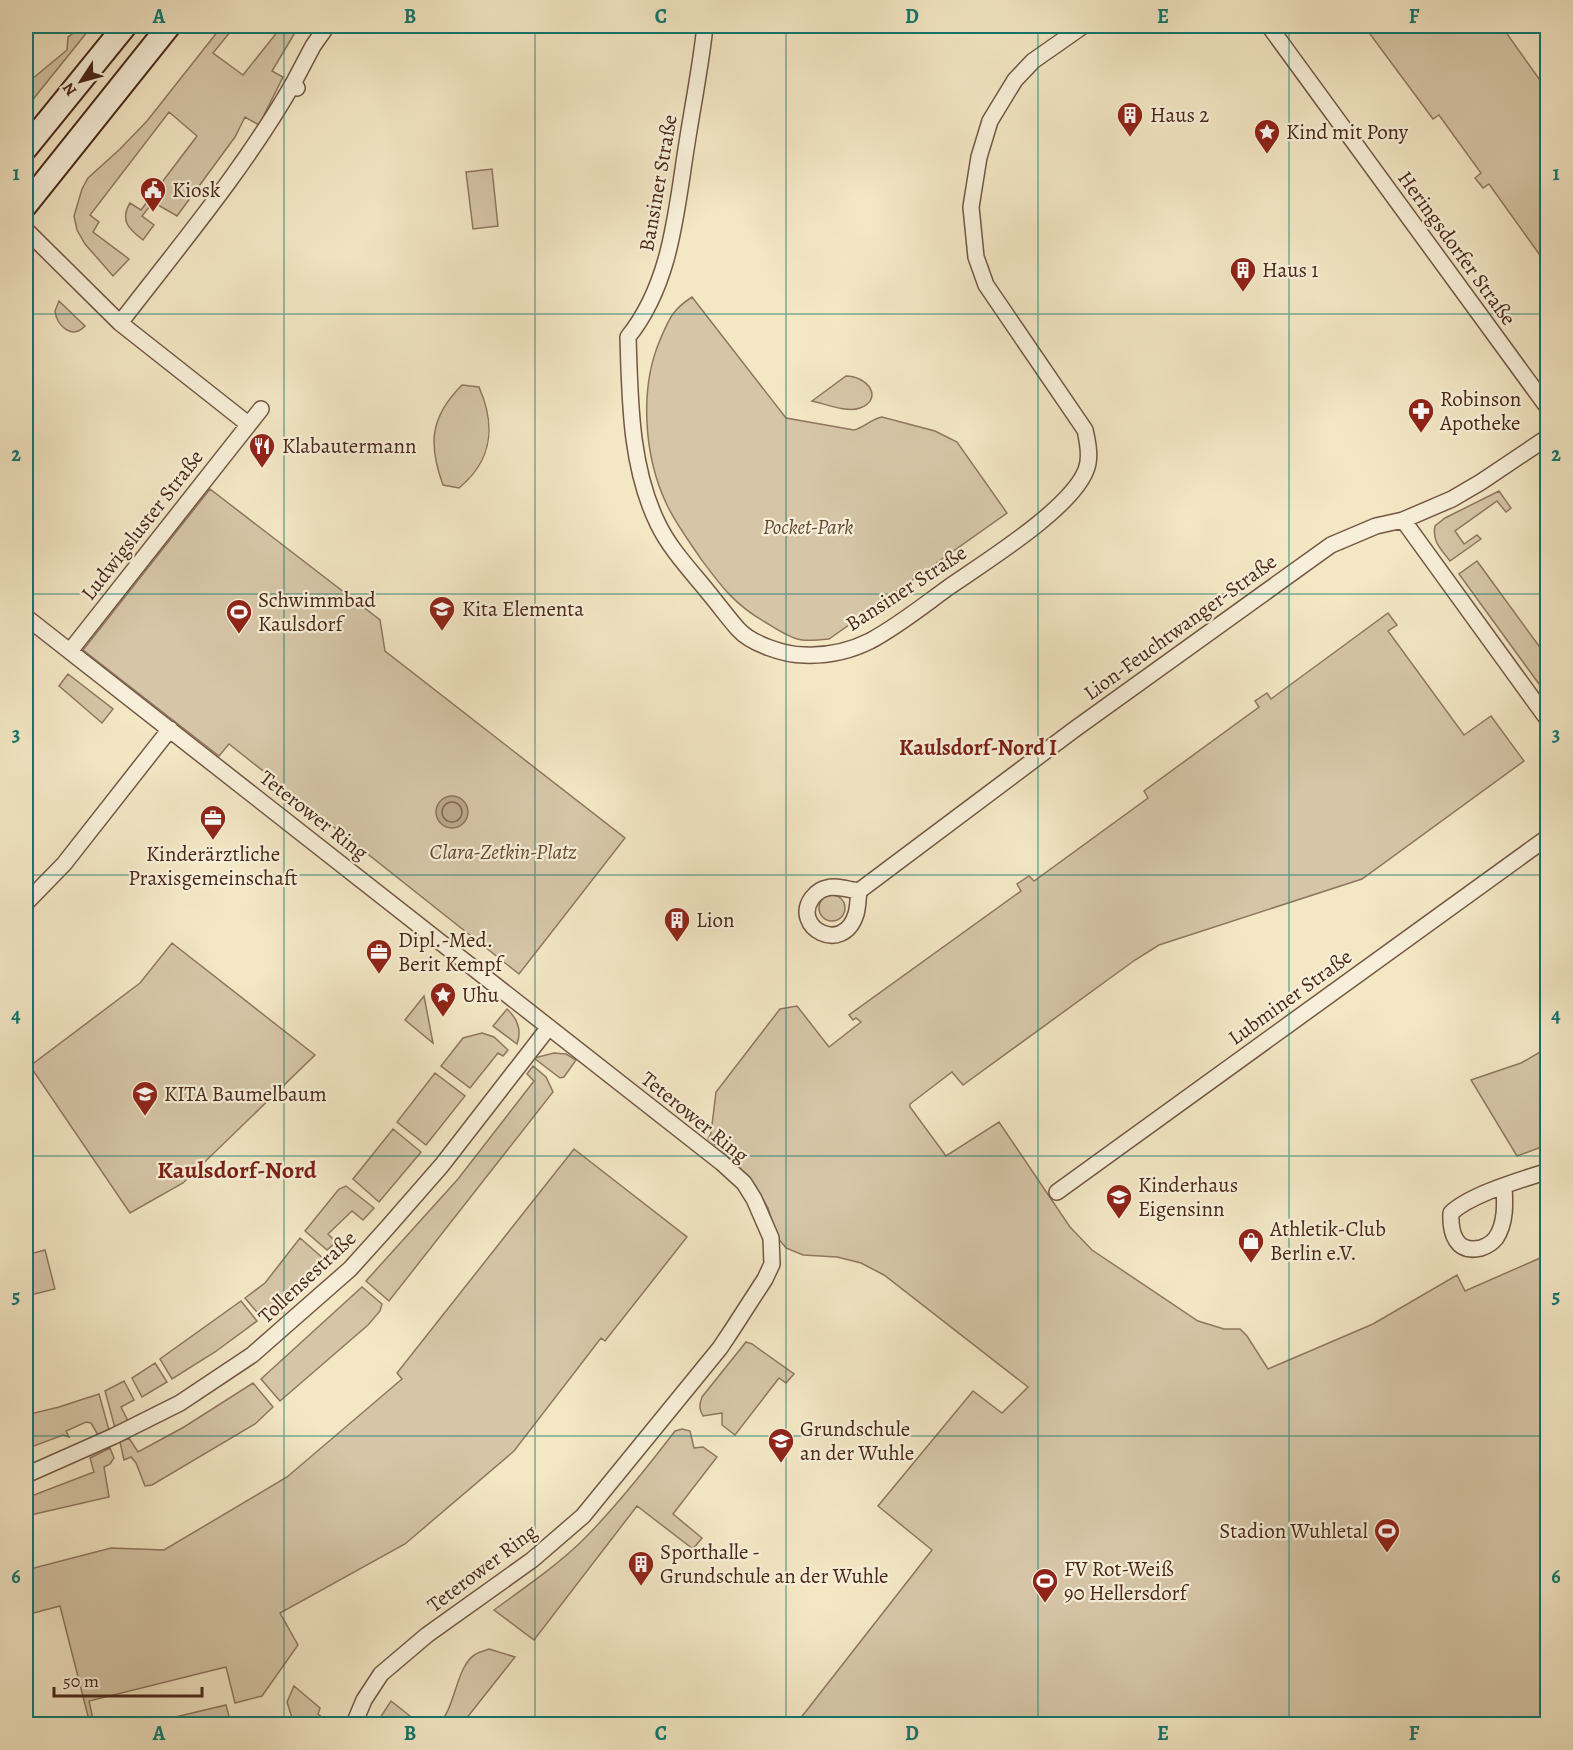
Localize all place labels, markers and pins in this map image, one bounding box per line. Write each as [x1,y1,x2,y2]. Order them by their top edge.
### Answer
building icon: Haus 2 [1115,100,1145,138]
place label: Haus 2 [1150,101,1209,129]
place icon: Kind mit Pony [1252,117,1282,155]
place label: Kind mit Pony [1286,118,1409,146]
public building icon: Kiosk [138,175,168,213]
place label: Kiosk [172,176,221,204]
building icon: Haus 1 [1228,255,1258,293]
place label: Haus 1 [1262,256,1318,284]
place label: Robinson Apotheke [1439,385,1521,437]
pharmacy icon: Robinson Apotheke [1406,396,1436,434]
restaurant icon: Klabautermann [247,431,277,469]
place label: Klabautermann [282,432,417,460]
place label: Schwimmbad Kaulsdorf [258,586,377,638]
school or university icon: Kita Elementa [427,594,457,632]
place label: Kita Elementa [462,595,584,623]
sports icon: Schwimmbad Kaulsdorf [224,597,254,635]
office icon: Kinderärztliche Praxisgemeinschaft [198,803,228,841]
place label: Kinderärztliche Praxisgemeinschaft [128,840,298,892]
building icon: Lion [662,905,692,943]
place label: Lion [696,906,735,934]
place label: Dipl.-Med. Berit Kempf [398,926,505,978]
office icon: Dipl.-Med. Berit Kempf [364,937,394,975]
place icon: Uhu [428,980,458,1018]
place label: Uhu [462,981,500,1009]
school or university icon: KITA Baumelbaum [130,1079,160,1117]
place label: KITA Baumelbaum [164,1080,327,1108]
place label: Kinderhaus Eigensinn [1138,1171,1238,1223]
school or university icon: Kinderhaus Eigensinn [1104,1182,1134,1220]
place label: Athletik-Club Berlin e.V. [1269,1215,1386,1267]
shop icon: Athletik-Club Berlin e.V. [1236,1226,1266,1264]
place label: Grundschule an der Wuhle [800,1415,914,1467]
school or university icon: Grundschule an der Wuhle [766,1426,796,1464]
sports icon: Stadion Wuhletal [1372,1516,1402,1554]
place label: Stadion Wuhletal [1219,1517,1368,1545]
place label: Sporthalle - Grundschule an der Wuhle [660,1538,889,1590]
building icon: Sporthalle - Grundschule an der Wuhle [626,1549,656,1587]
place label: FV Rot-Weiß 90 Hellersdorf [1064,1555,1190,1607]
sports icon: FV Rot-Weiß 90 Hellersdorf [1030,1566,1060,1604]

